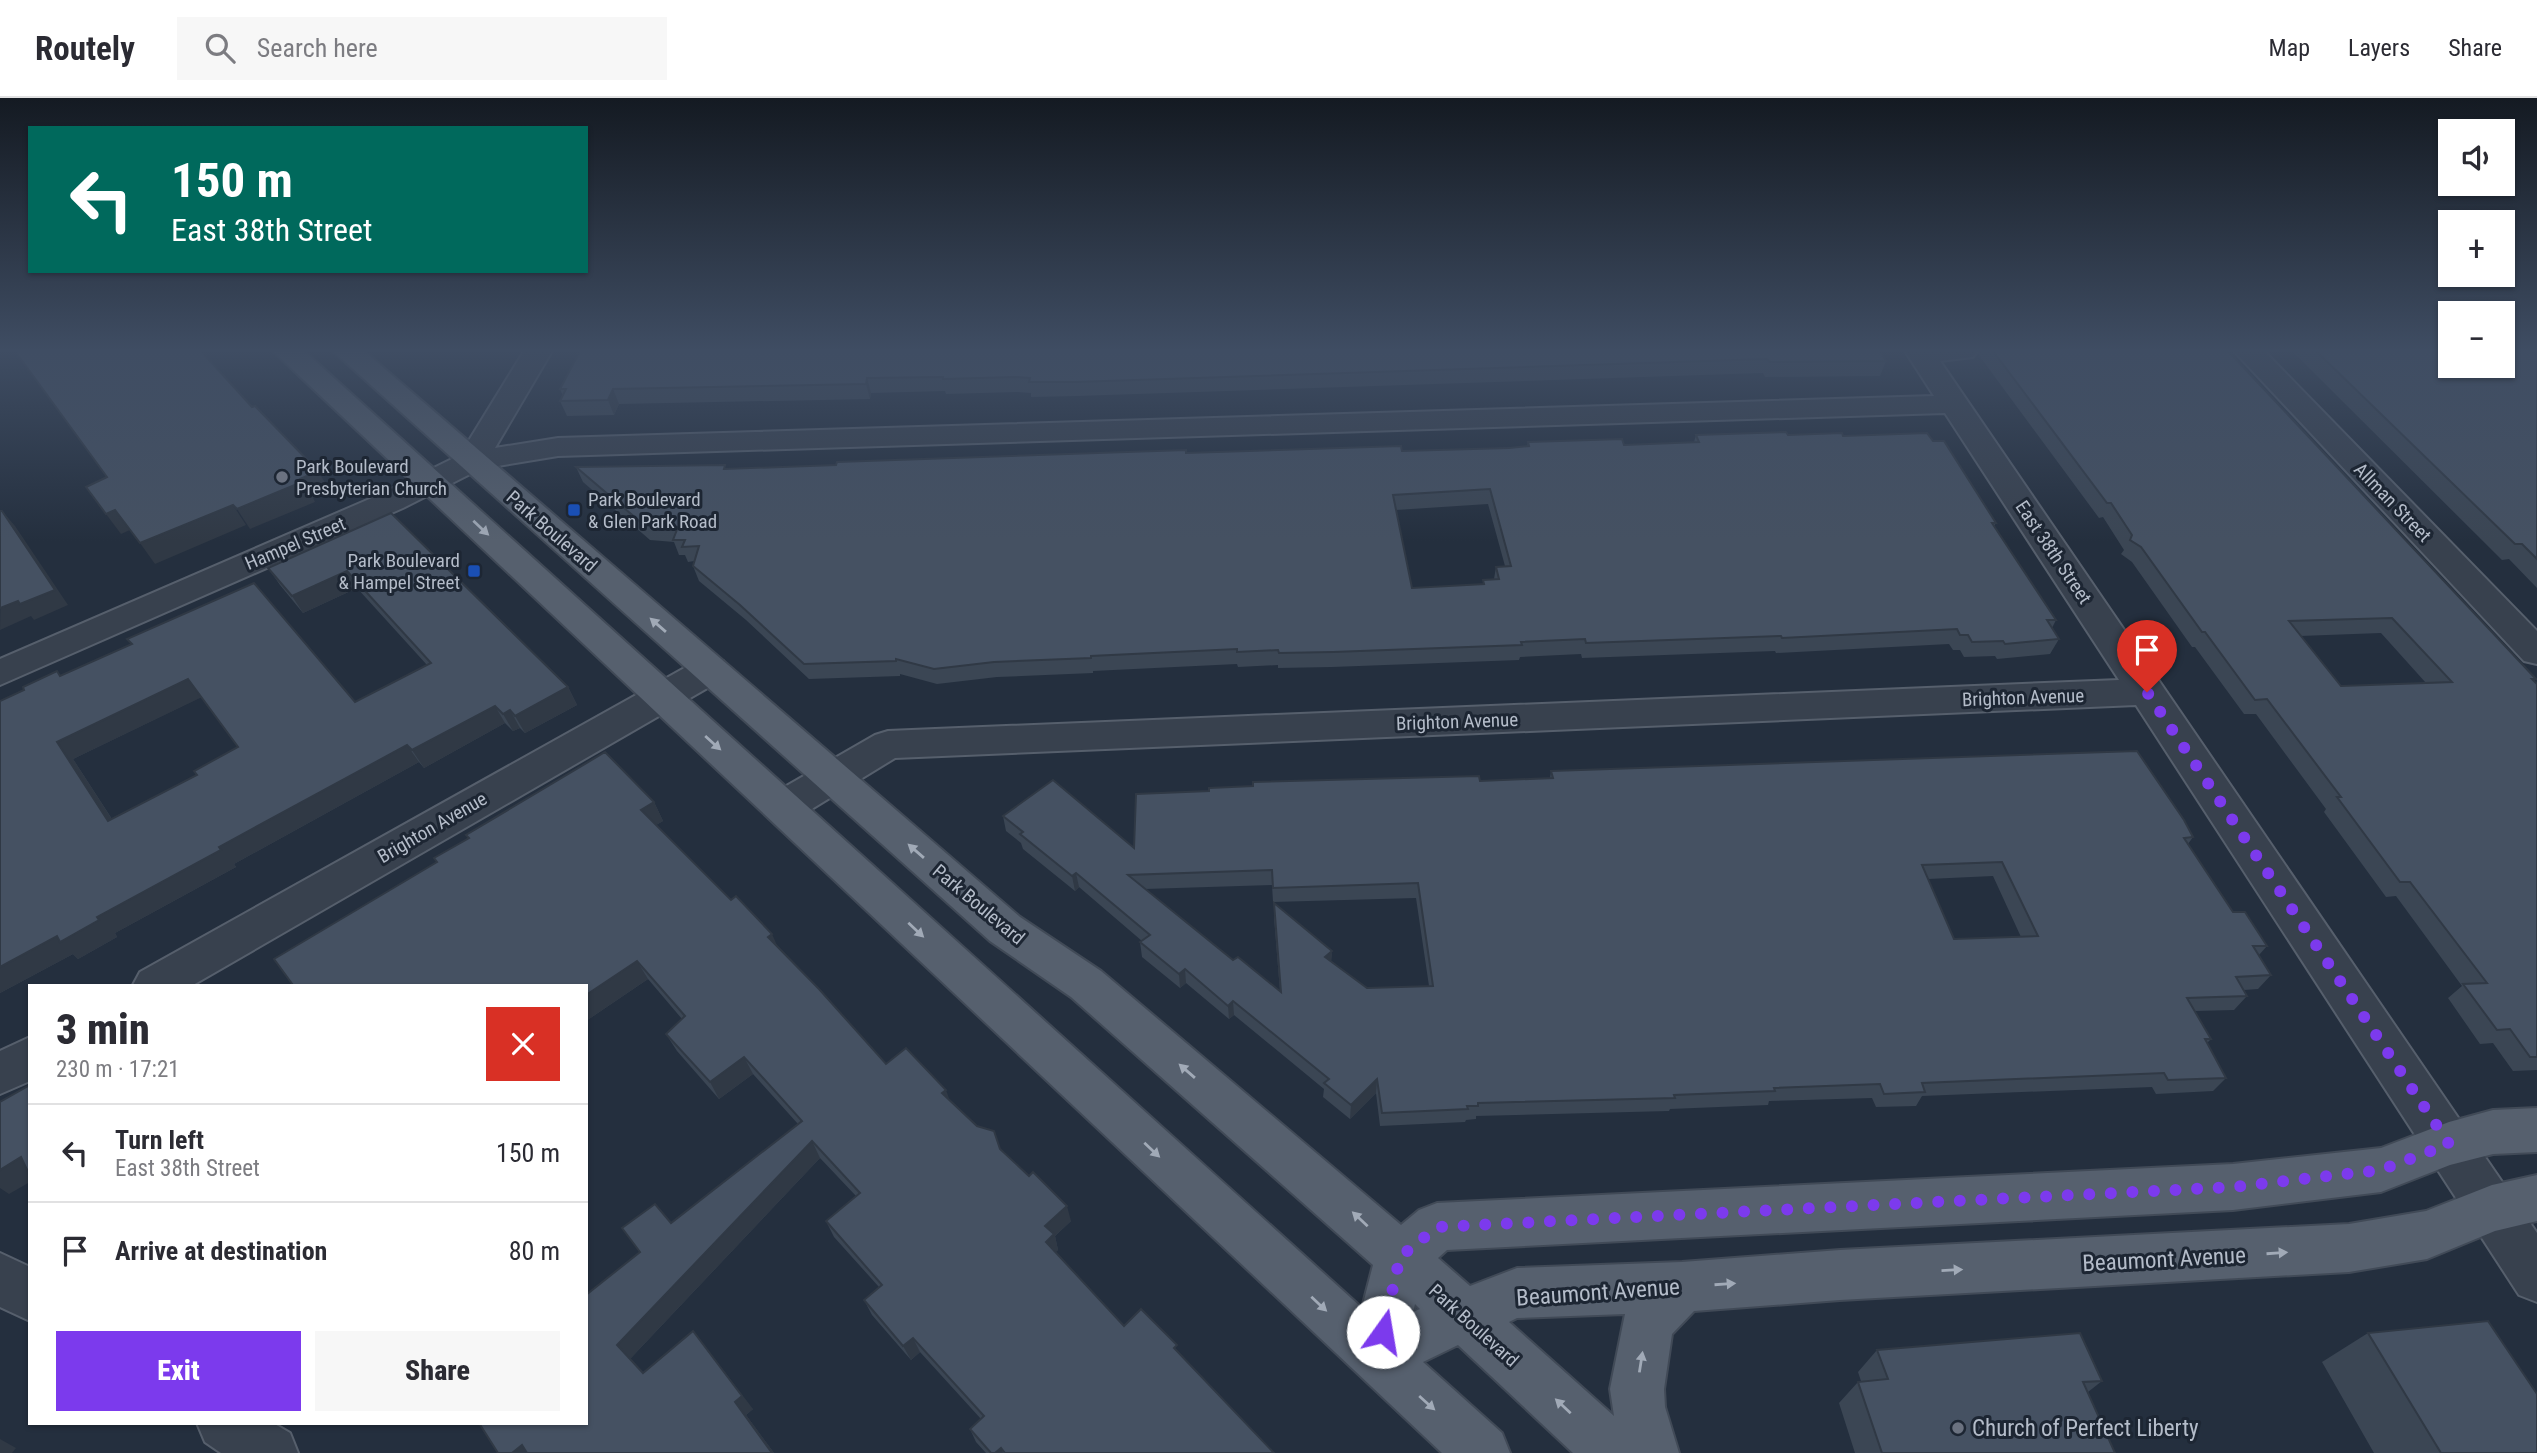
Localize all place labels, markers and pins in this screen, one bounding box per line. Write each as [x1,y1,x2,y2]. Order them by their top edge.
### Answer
place label: Park Boulevard Presbyterian Church [296,455,447,500]
marker: Park Boulevard Presbyterian Church [274,469,290,485]
place label: Park Boulevard & Glen Park Road [588,488,717,533]
marker: Park Boulevard & Glen Park Road [566,502,582,518]
place label: Park Boulevard & Hampel Street [339,549,460,594]
marker: Park Boulevard & Hampel Street [466,563,482,579]
pin [2117,620,2177,692]
place label: Church of Perfect Liberty [1972,1415,2199,1442]
marker: Church of Perfect Liberty [1950,1420,1966,1436]

